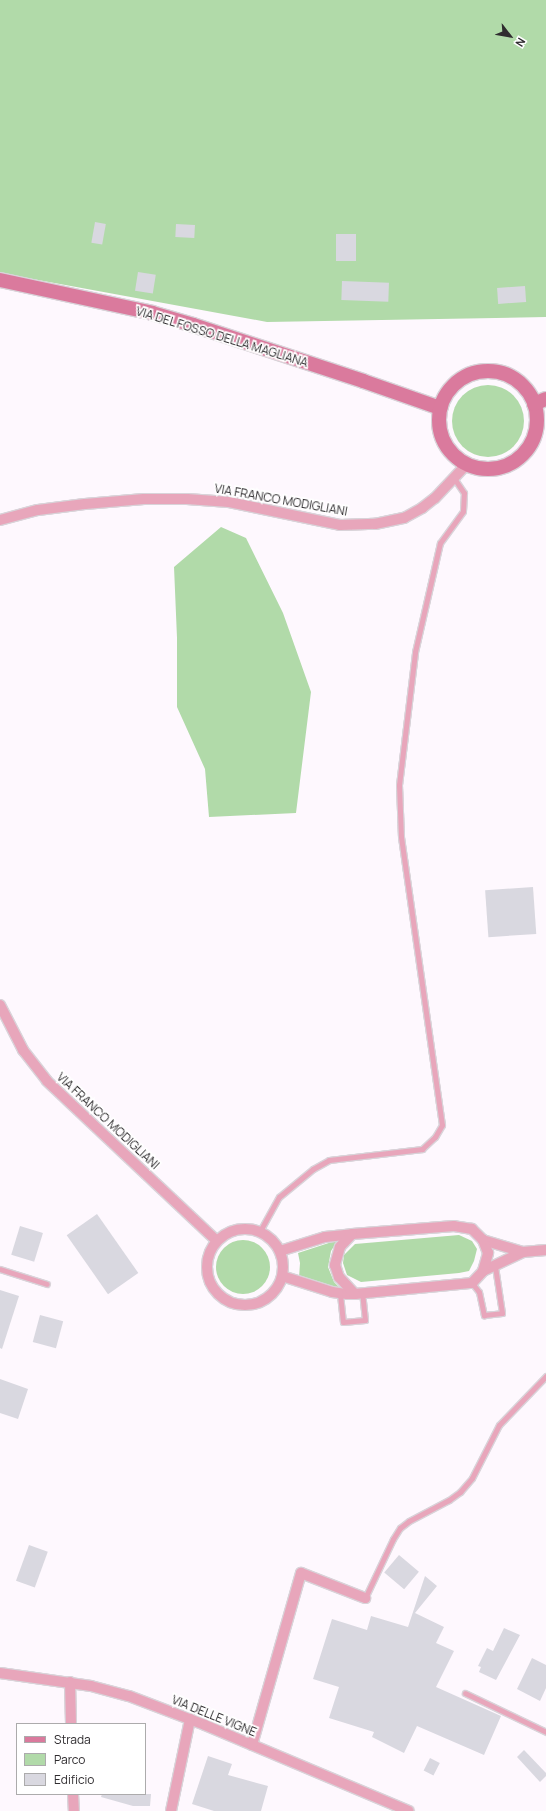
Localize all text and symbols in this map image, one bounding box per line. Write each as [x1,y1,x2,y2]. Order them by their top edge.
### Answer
north arrow [490,16,530,56]
text: N [512,35,529,50]
street label: VIA DEL FOSSO DELLA MAGLIANA [134,304,310,370]
street label: VIA FRANCO MODIGLIANI [213,481,349,519]
street label: VIA FRANCO MODIGLIANI [54,1070,162,1172]
street label: VIA DELLE VIGNE [170,1692,258,1740]
legend [16,1723,146,1795]
text: Strada [54,1731,91,1748]
text: Parco [54,1751,85,1768]
text: Edificio [54,1771,94,1788]

